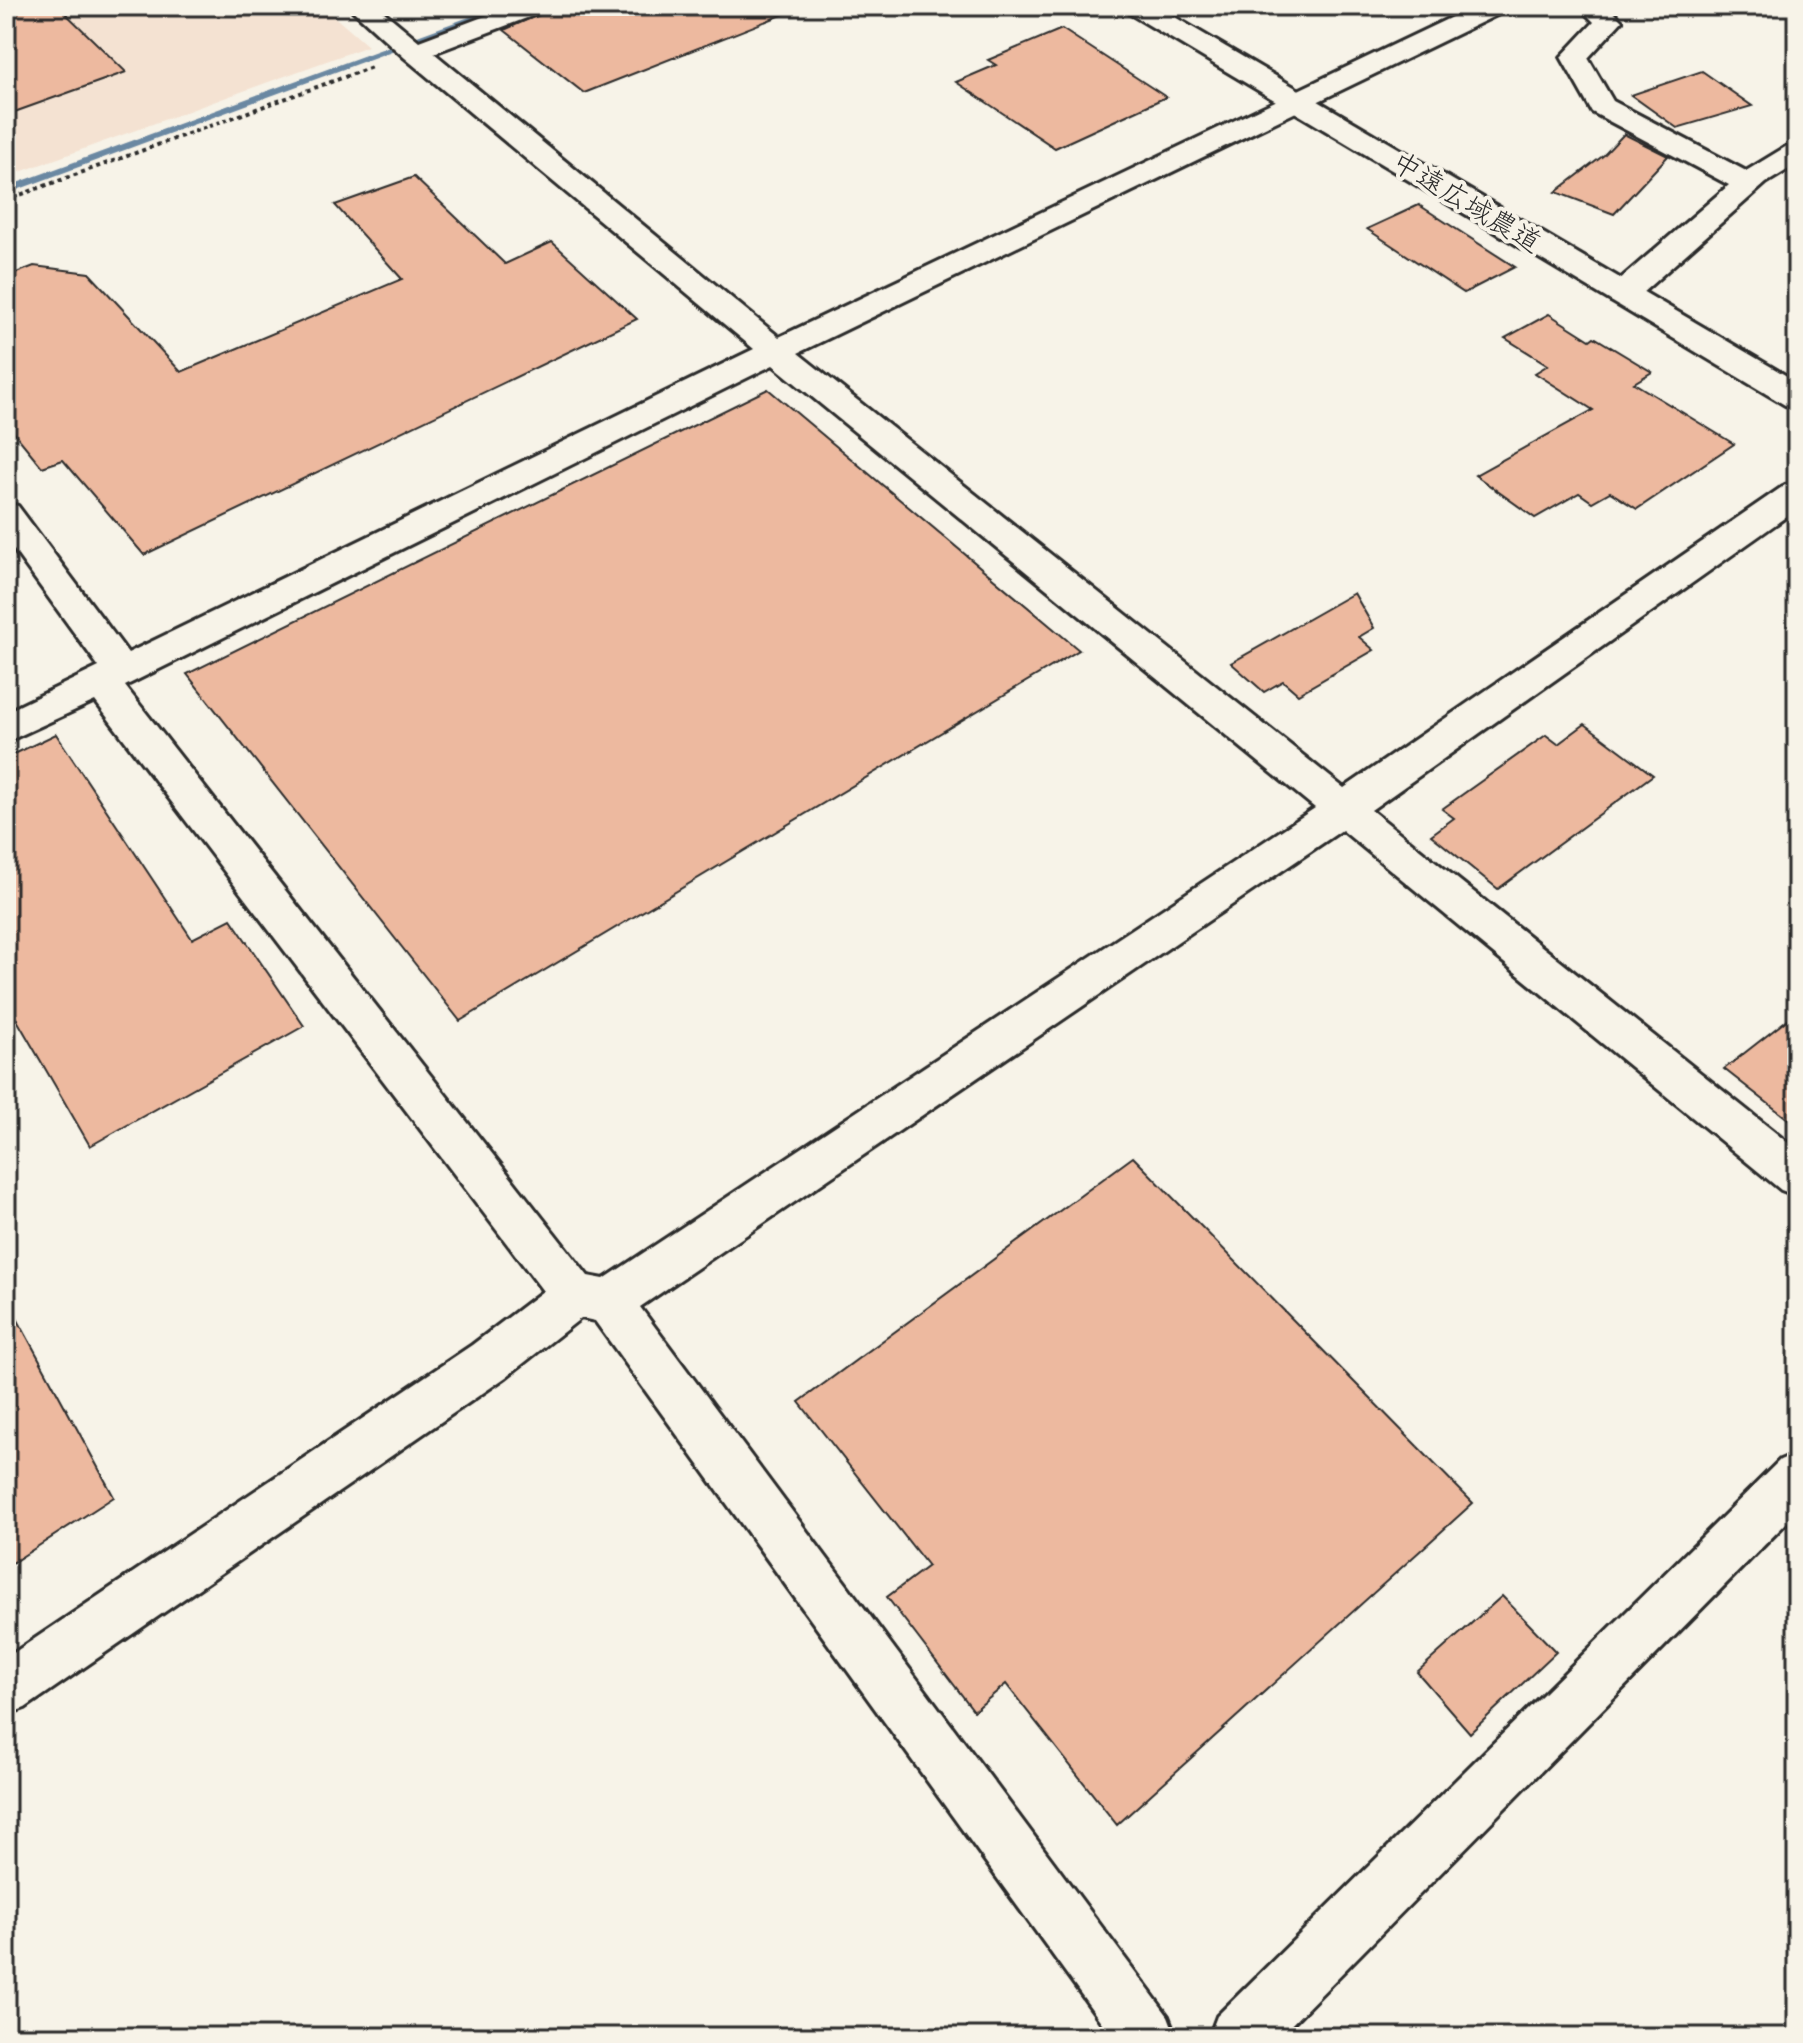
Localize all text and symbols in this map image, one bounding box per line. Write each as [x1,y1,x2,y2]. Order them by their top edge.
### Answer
street label: 中遠広域農道 [1386,144,1548,260]

